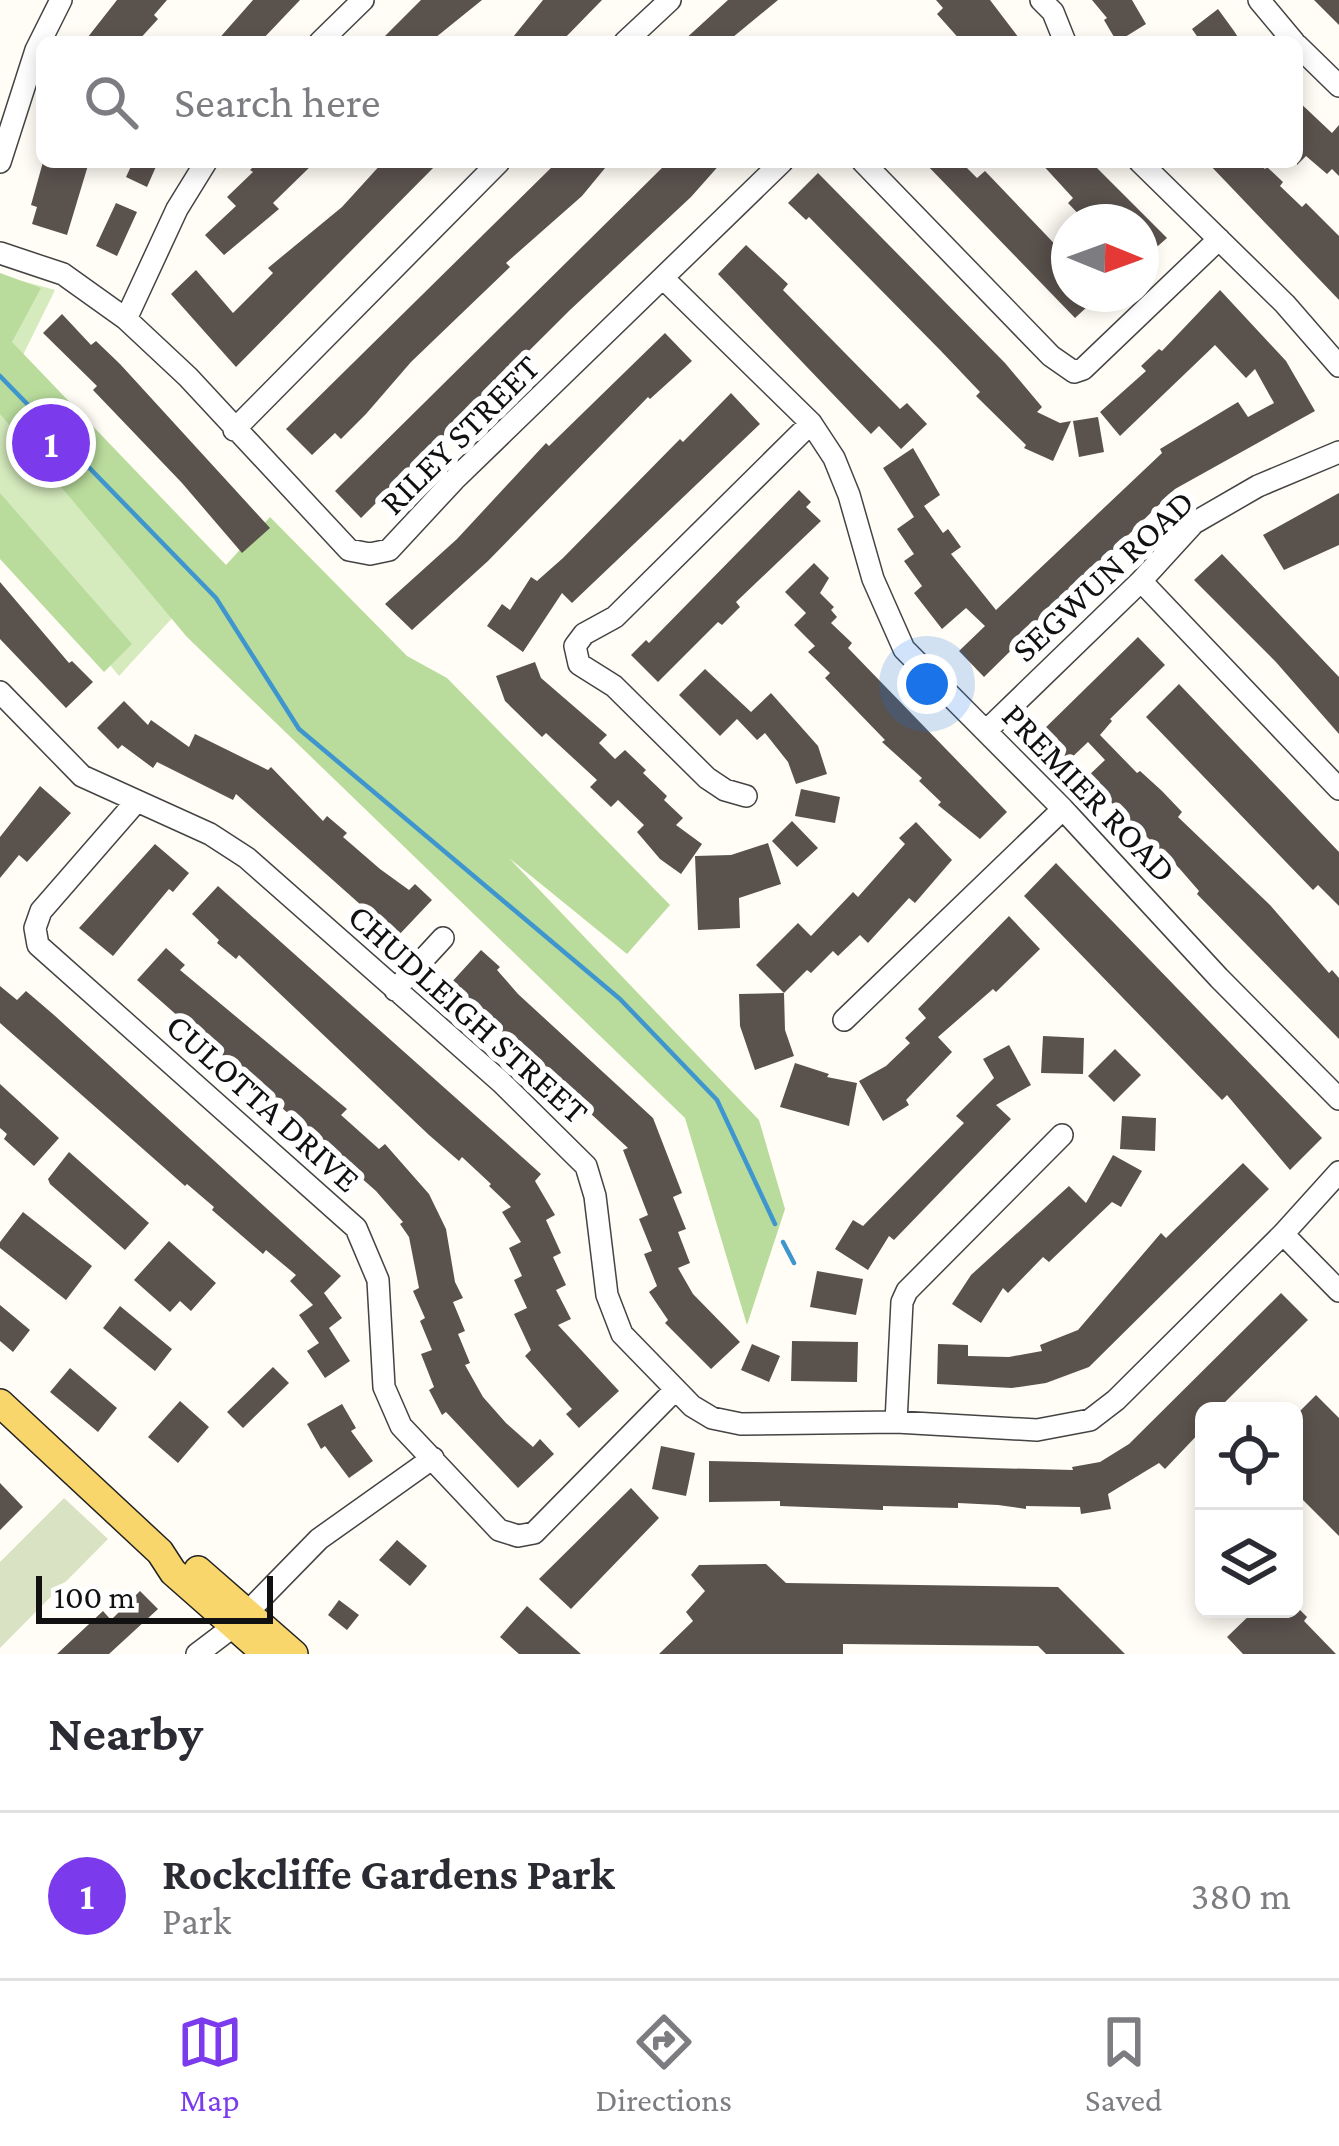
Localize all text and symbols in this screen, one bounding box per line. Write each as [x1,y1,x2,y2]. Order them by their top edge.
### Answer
search box [36,36,1303,168]
icon: search [78,69,144,135]
text: Search here [174,77,381,127]
north arrow [1051,204,1159,312]
street label: RILEY STREET [372,347,548,523]
pin: 1 [12,398,90,488]
street label: SEGWUN ROAD [1004,481,1202,670]
your location [897,654,957,714]
street label: PREMIER ROAD [994,695,1184,890]
street label: CHUDLEIGH STREET [340,896,596,1132]
street label: CULOTTA DRIVE [158,1005,368,1200]
map controls [1195,1402,1303,1618]
button: locate [1195,1402,1303,1510]
button: layers [1195,1510,1303,1618]
scale bar [36,1570,273,1623]
text: 100 m [54,1578,135,1615]
text: Nearby [48,1704,203,1761]
text: Rockcliffe Gardens Park [162,1849,615,1899]
text: 1 [80,1874,94,1917]
text: 380 m [1191,1874,1291,1917]
text: Park [162,1899,231,1942]
tab: Map [177,2009,243,2118]
tab: Directions [596,2009,732,2118]
tab: Saved [1085,2009,1162,2118]

